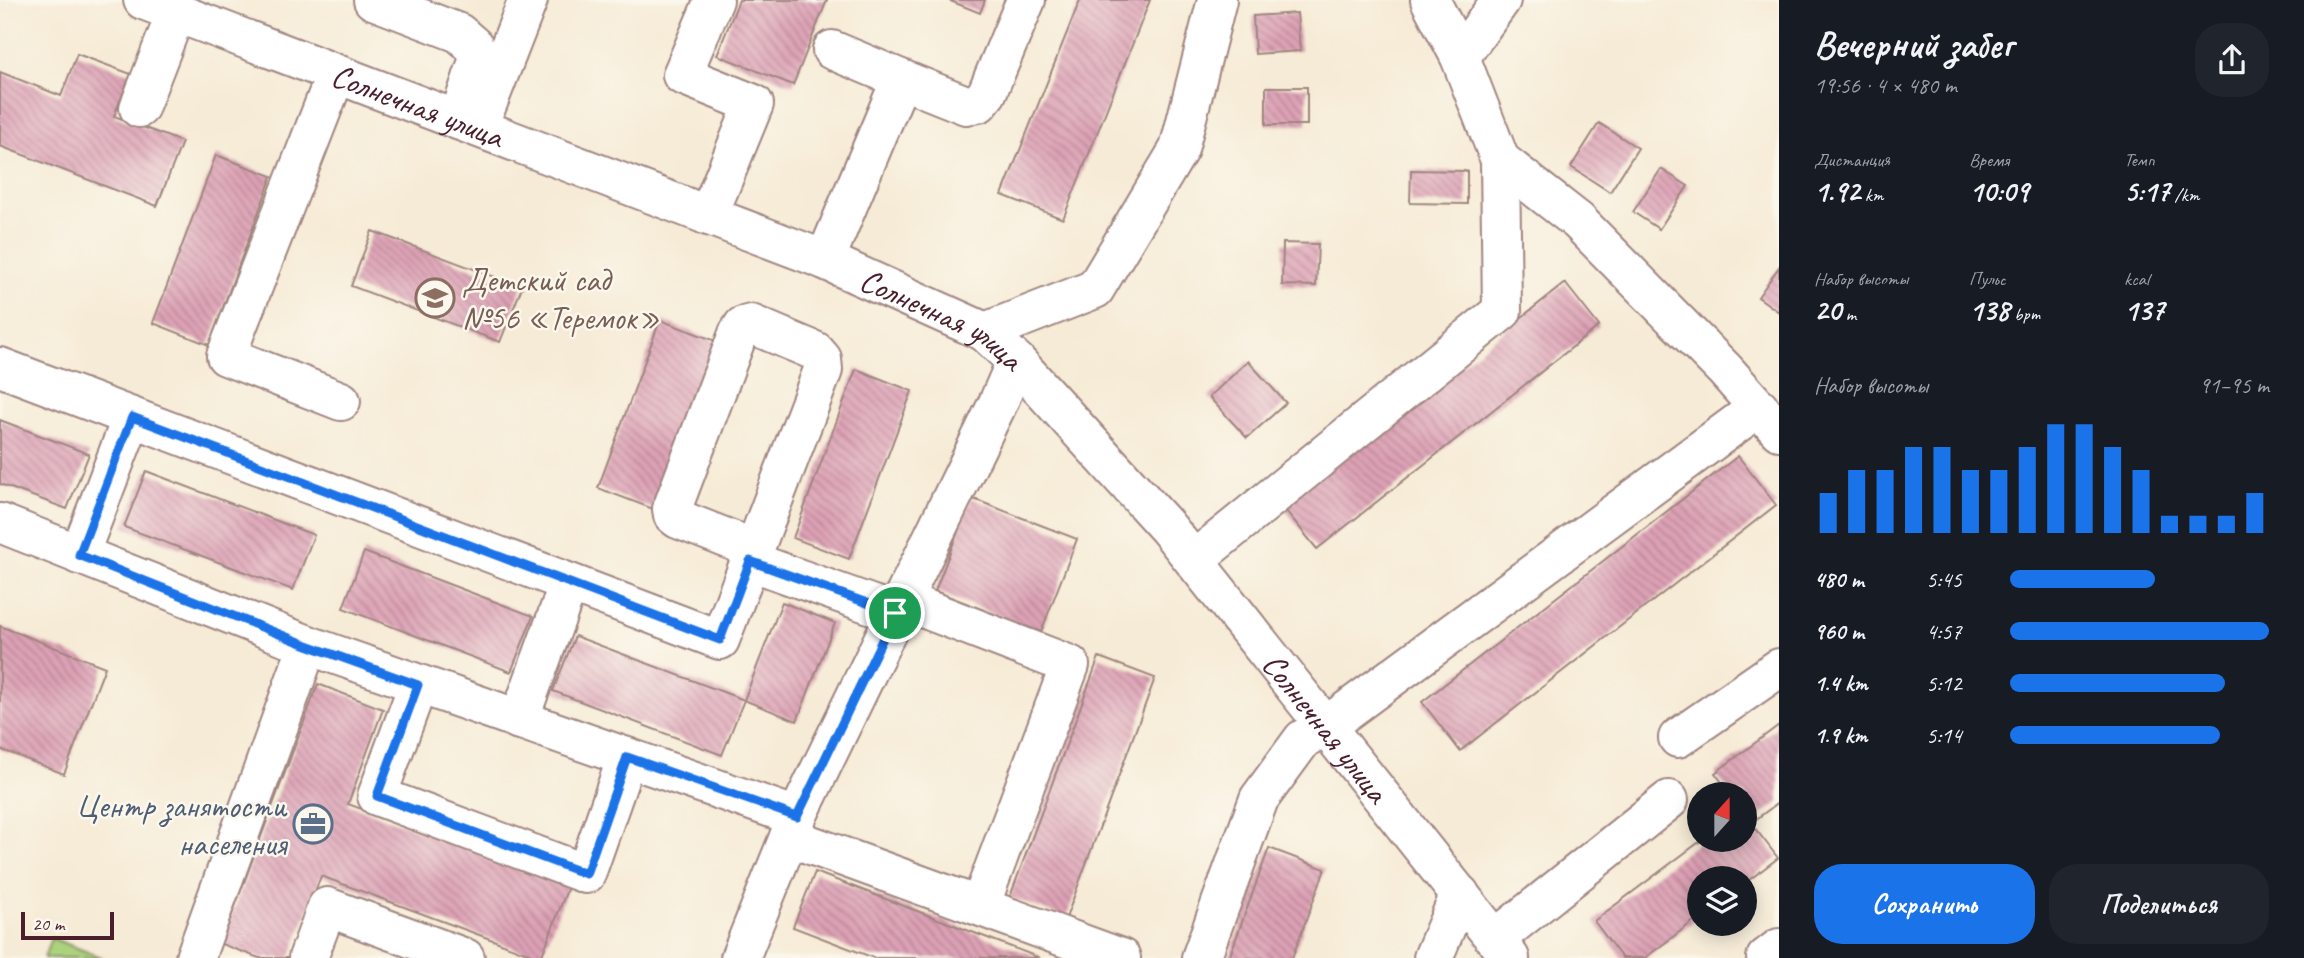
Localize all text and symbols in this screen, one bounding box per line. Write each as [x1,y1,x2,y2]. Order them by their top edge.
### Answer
text: Вечерний забег [1814,21,2013,68]
button: share [2195,23,2269,97]
street label: Солнечная улица [326,54,511,158]
text: 19:56 · 4 × 480 m [1814,71,1957,100]
text: Дистанция [1814,148,1890,172]
text: Время [1969,148,2009,172]
text: Темп [2124,148,2155,172]
text: 1.92 [1814,172,1860,210]
text: 10:09 [1969,172,2029,210]
text: 5:17 [2124,172,2170,210]
text: km [1860,183,1883,207]
text: /km [2170,183,2199,207]
place label: Детский сад №56 «Теремок» [462,259,660,339]
street label: Солнечная улица [853,259,1034,381]
text: Набор высоты [1814,267,1908,291]
text: Пульс [1969,267,2006,291]
text: kcal [2124,267,2149,291]
school or university icon: Детский сад №56 «Теремок» [414,277,456,319]
text: 20 [1814,291,1841,329]
text: 138 [1969,291,2010,329]
text: 137 [2124,291,2164,329]
text: m [1841,302,1856,326]
text: bpm [2010,302,2040,326]
text: Набор высоты [1814,371,1928,400]
text: 91–95 m [2199,371,2269,400]
text: 480 m [1814,565,1864,594]
text: 5:45 [1926,565,1962,594]
pin [865,583,925,643]
icon: arrive [876,594,914,632]
text: 960 m [1814,617,1864,646]
text: 4:57 [1926,617,1962,646]
street label: Солнечная улица [1253,644,1400,813]
text: 1.4 km [1814,669,1868,698]
text: 5:12 [1926,669,1962,698]
text: 1.9 km [1814,721,1867,750]
text: 5:14 [1926,721,1962,750]
north arrow [1687,782,1757,852]
map controls [1687,782,1757,936]
place label: Центр занятости населения [76,785,289,865]
office icon: Центр занятости населения [292,803,334,845]
button: Сохранить [1814,864,2035,944]
button: Поделиться [2049,864,2269,944]
button: layers [1687,866,1757,936]
scale bar [21,909,114,941]
text: 20 m [32,912,64,936]

